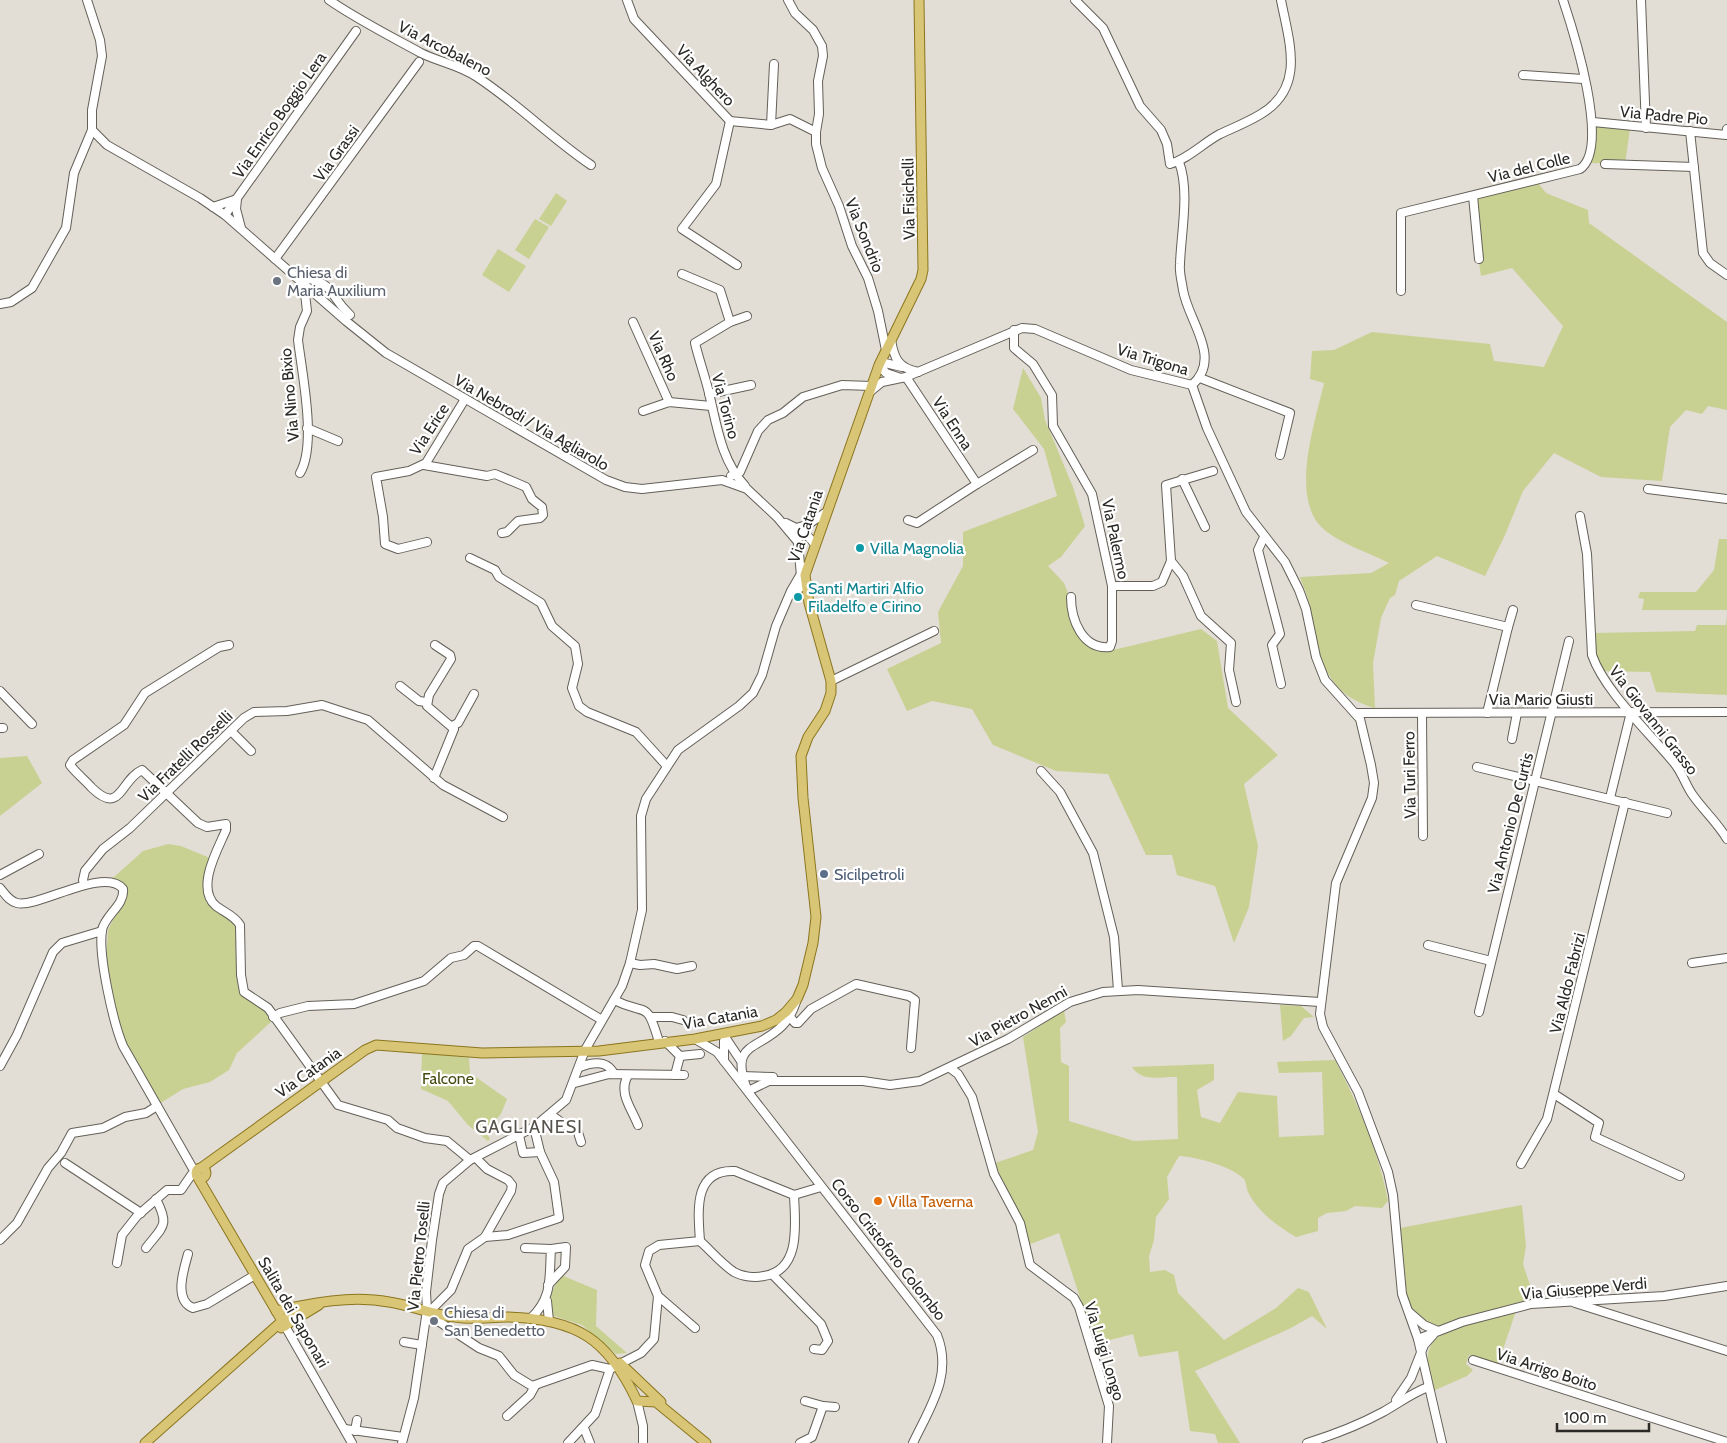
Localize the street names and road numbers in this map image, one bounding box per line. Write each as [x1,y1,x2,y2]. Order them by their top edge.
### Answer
street label: Via Arcobaleno [395,17,495,80]
street label: Via Alghero [672,41,739,110]
street label: Via Enrico Boggio Lera [229,48,330,182]
street label: Via Padre Pio [1619,102,1709,129]
street label: Via Grassi [310,121,363,185]
street label: Via del Colle [1486,148,1572,187]
street label: Via Fisichelli [898,158,919,240]
street label: Via Sondrio [841,195,888,275]
street label: Via Rho [644,329,683,384]
street label: Via Trigona [1115,340,1191,379]
street label: Via Nino Bixio [276,347,303,442]
street label: Via Nebrodi / Via Agliarolo [451,370,613,475]
street label: Via Torino [708,371,743,441]
street label: Via Enna [928,393,977,454]
street label: Via Erice [406,400,453,459]
street label: Via Catania [784,487,827,565]
street label: Via Palermo [1098,497,1133,581]
street label: Via Giovanni Grasso [1605,662,1702,779]
street label: Via Mario Giusti [1489,690,1593,709]
street label: Via Fratelli Rosselli [134,707,236,806]
street label: Via Turi Ferro [1399,731,1420,819]
street label: Via Antonio De Curtis [1484,750,1537,896]
street label: Via Aldo Fabrizi [1546,931,1589,1036]
street label: Via Pietro Nenni [966,982,1070,1051]
street label: Via Catania [681,1002,759,1033]
street label: Via Catania [272,1043,345,1102]
street label: Corso Cristoforo Colombo [827,1174,950,1324]
street label: Via Pietro Toselli [403,1200,434,1312]
street label: Salita dei Saponari [254,1253,333,1371]
street label: Via Giuseppe Verdi [1520,1274,1648,1303]
street label: Via Luigi Longo [1080,1299,1129,1403]
street label: Via Arrigo Boito [1494,1344,1600,1395]

